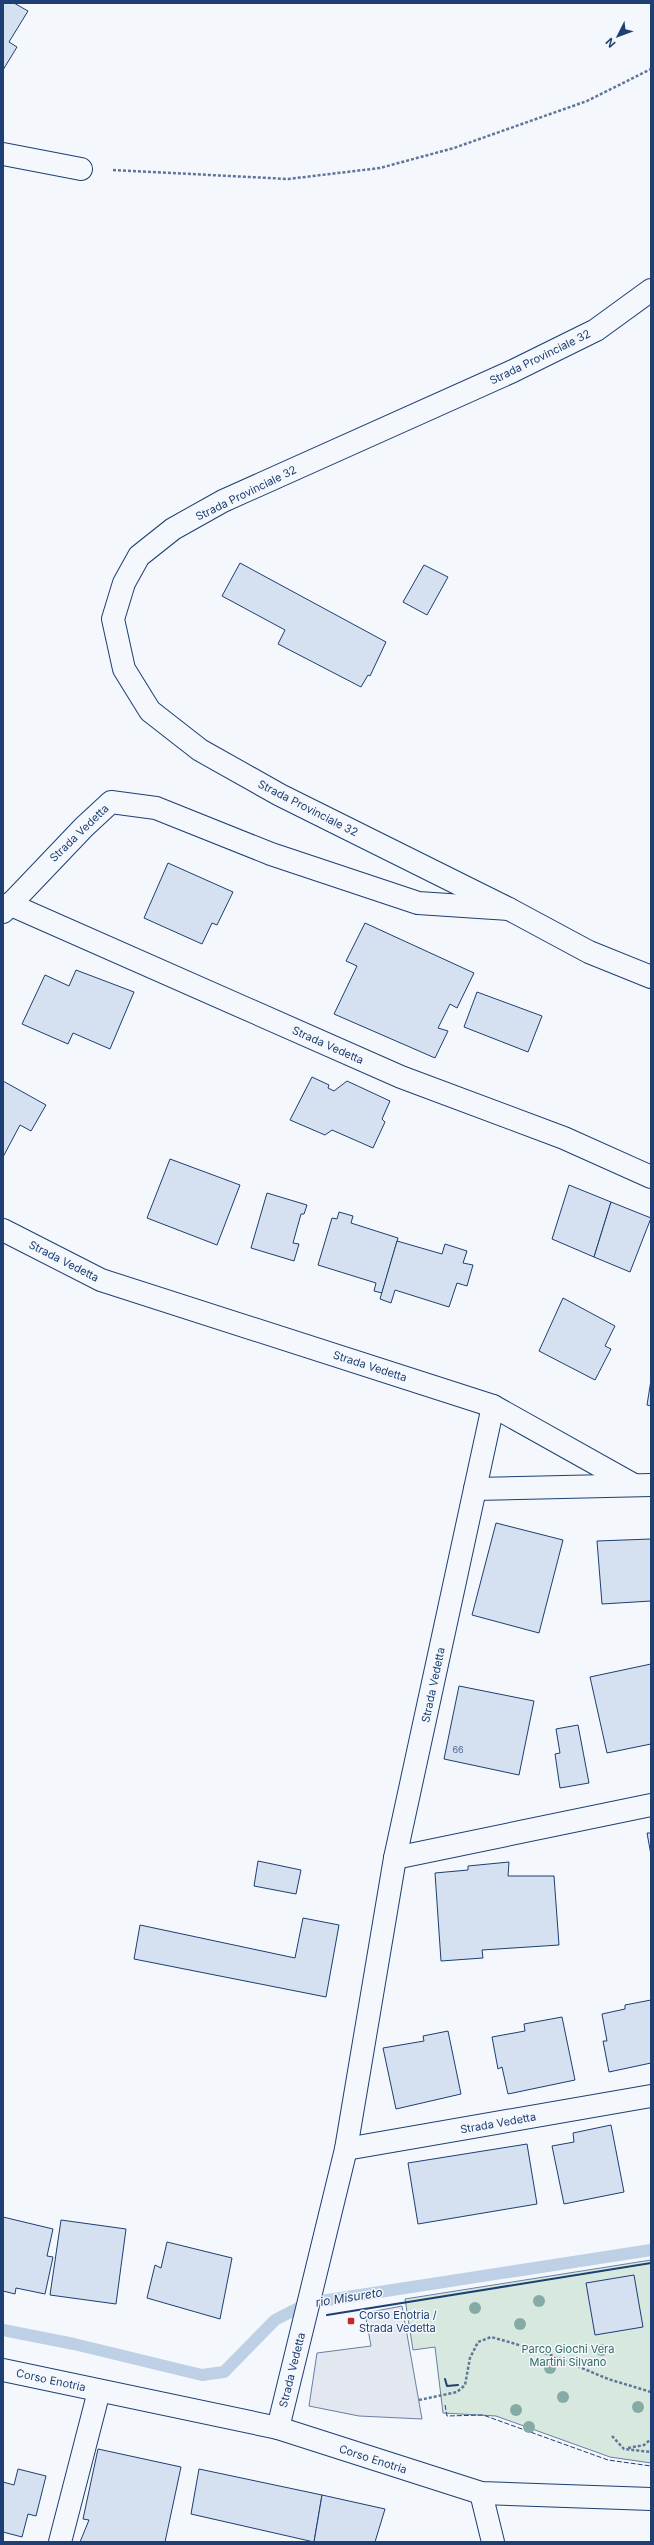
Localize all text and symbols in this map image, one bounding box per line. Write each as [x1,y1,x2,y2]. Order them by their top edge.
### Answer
north arrow [598,16,638,56]
text: N [603,35,619,50]
street label: Strada Provinciale 32 [487,326,593,388]
street label: Strada Provinciale 32 [193,462,299,524]
street label: Strada Provinciale 32 [256,777,360,839]
street label: Strada Vedetta [47,801,111,865]
street label: Strada Vedetta [290,1023,366,1067]
street label: Strada Vedetta [27,1237,101,1285]
street label: Strada Vedetta [331,1347,409,1385]
street label: Strada Vedetta [418,1646,448,1724]
house number: 66 [452,1744,464,1755]
street label: Strada Vedetta [459,2109,537,2137]
water label: rio Misureto [314,2284,384,2310]
place label: Corso Enotria / Strada Vedetta [359,2308,437,2335]
marker: Corso Enotria / Strada Vedetta [346,2316,356,2326]
street label: Strada Vedetta [276,2331,308,2409]
park label: Parco Giochi Vera Martini Silvano [522,2342,614,2369]
street label: Corso Enotria [15,2366,87,2394]
street label: Corso Enotria [337,2441,409,2477]

